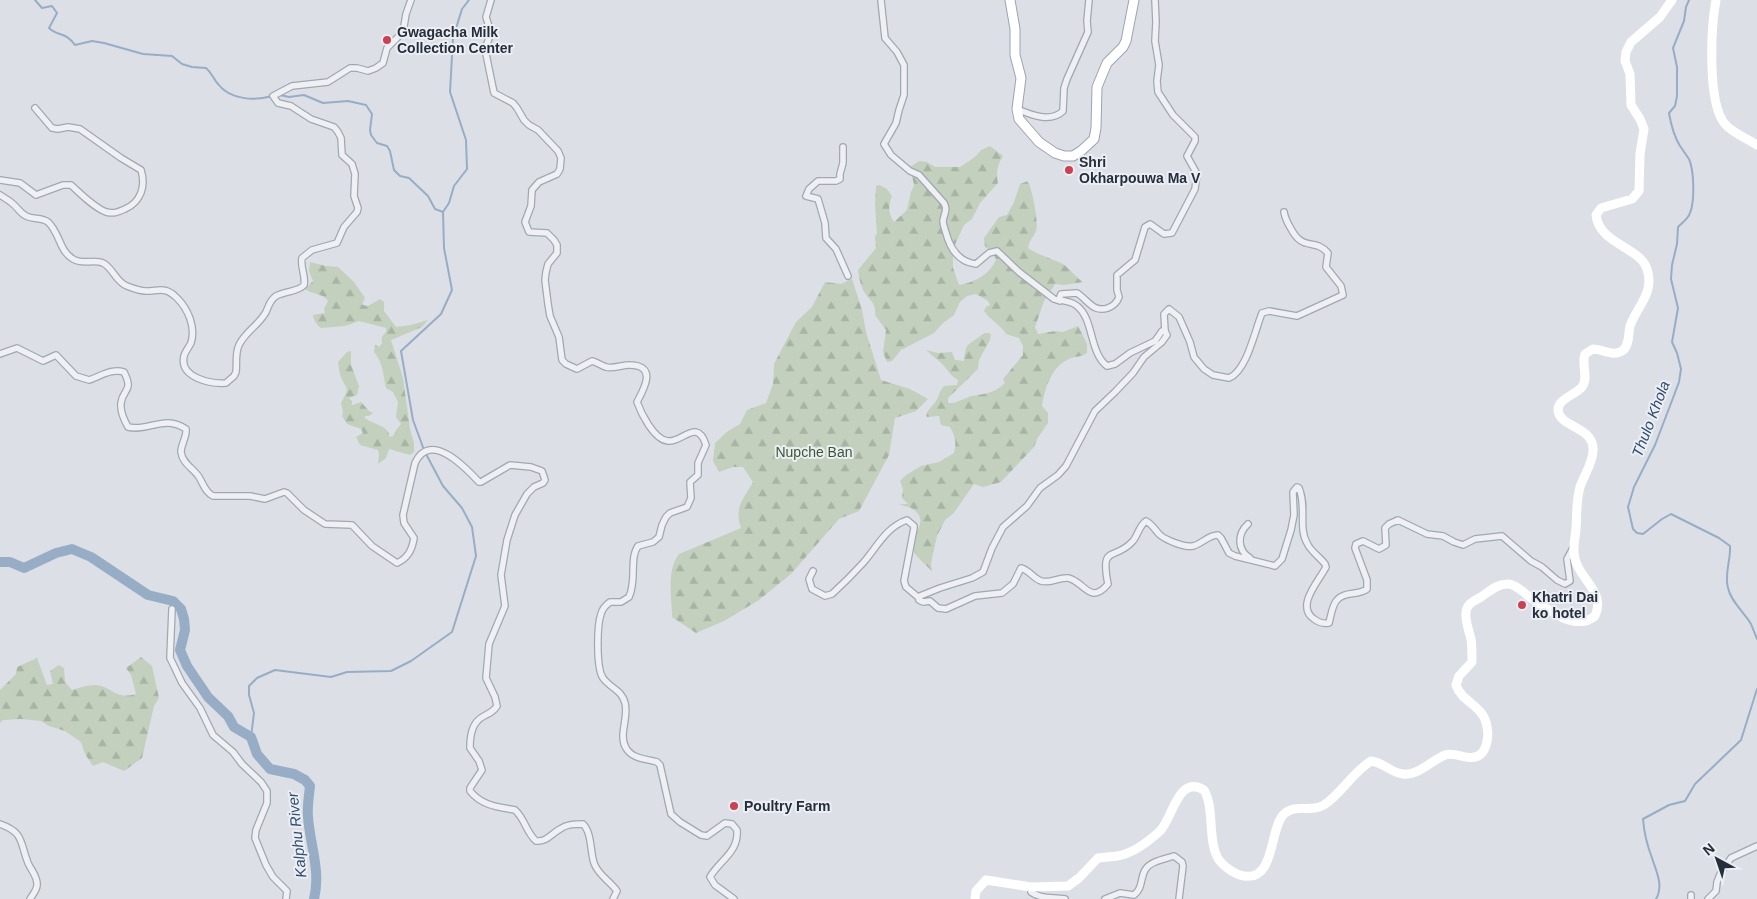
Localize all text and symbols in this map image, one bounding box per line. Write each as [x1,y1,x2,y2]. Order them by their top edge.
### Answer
place label: Gwagacha Milk Collection Center [397,24,513,56]
marker: Gwagacha Milk Collection Center [381,34,393,46]
place label: Shri Okharpouwa Ma V [1079,154,1201,186]
marker: Shri Okharpouwa Ma V [1063,164,1075,176]
water label: Thulo Khola [1628,378,1673,459]
park label: Nupche Ban [775,444,853,460]
place label: Khatri Dai ko hotel [1532,589,1598,621]
marker: Khatri Dai ko hotel [1516,599,1528,611]
water label: Kalphu River [283,790,309,879]
place label: Poultry Farm [744,798,830,814]
marker: Poultry Farm [728,800,740,812]
north arrow [1692,834,1742,884]
text: N [1700,840,1718,858]

